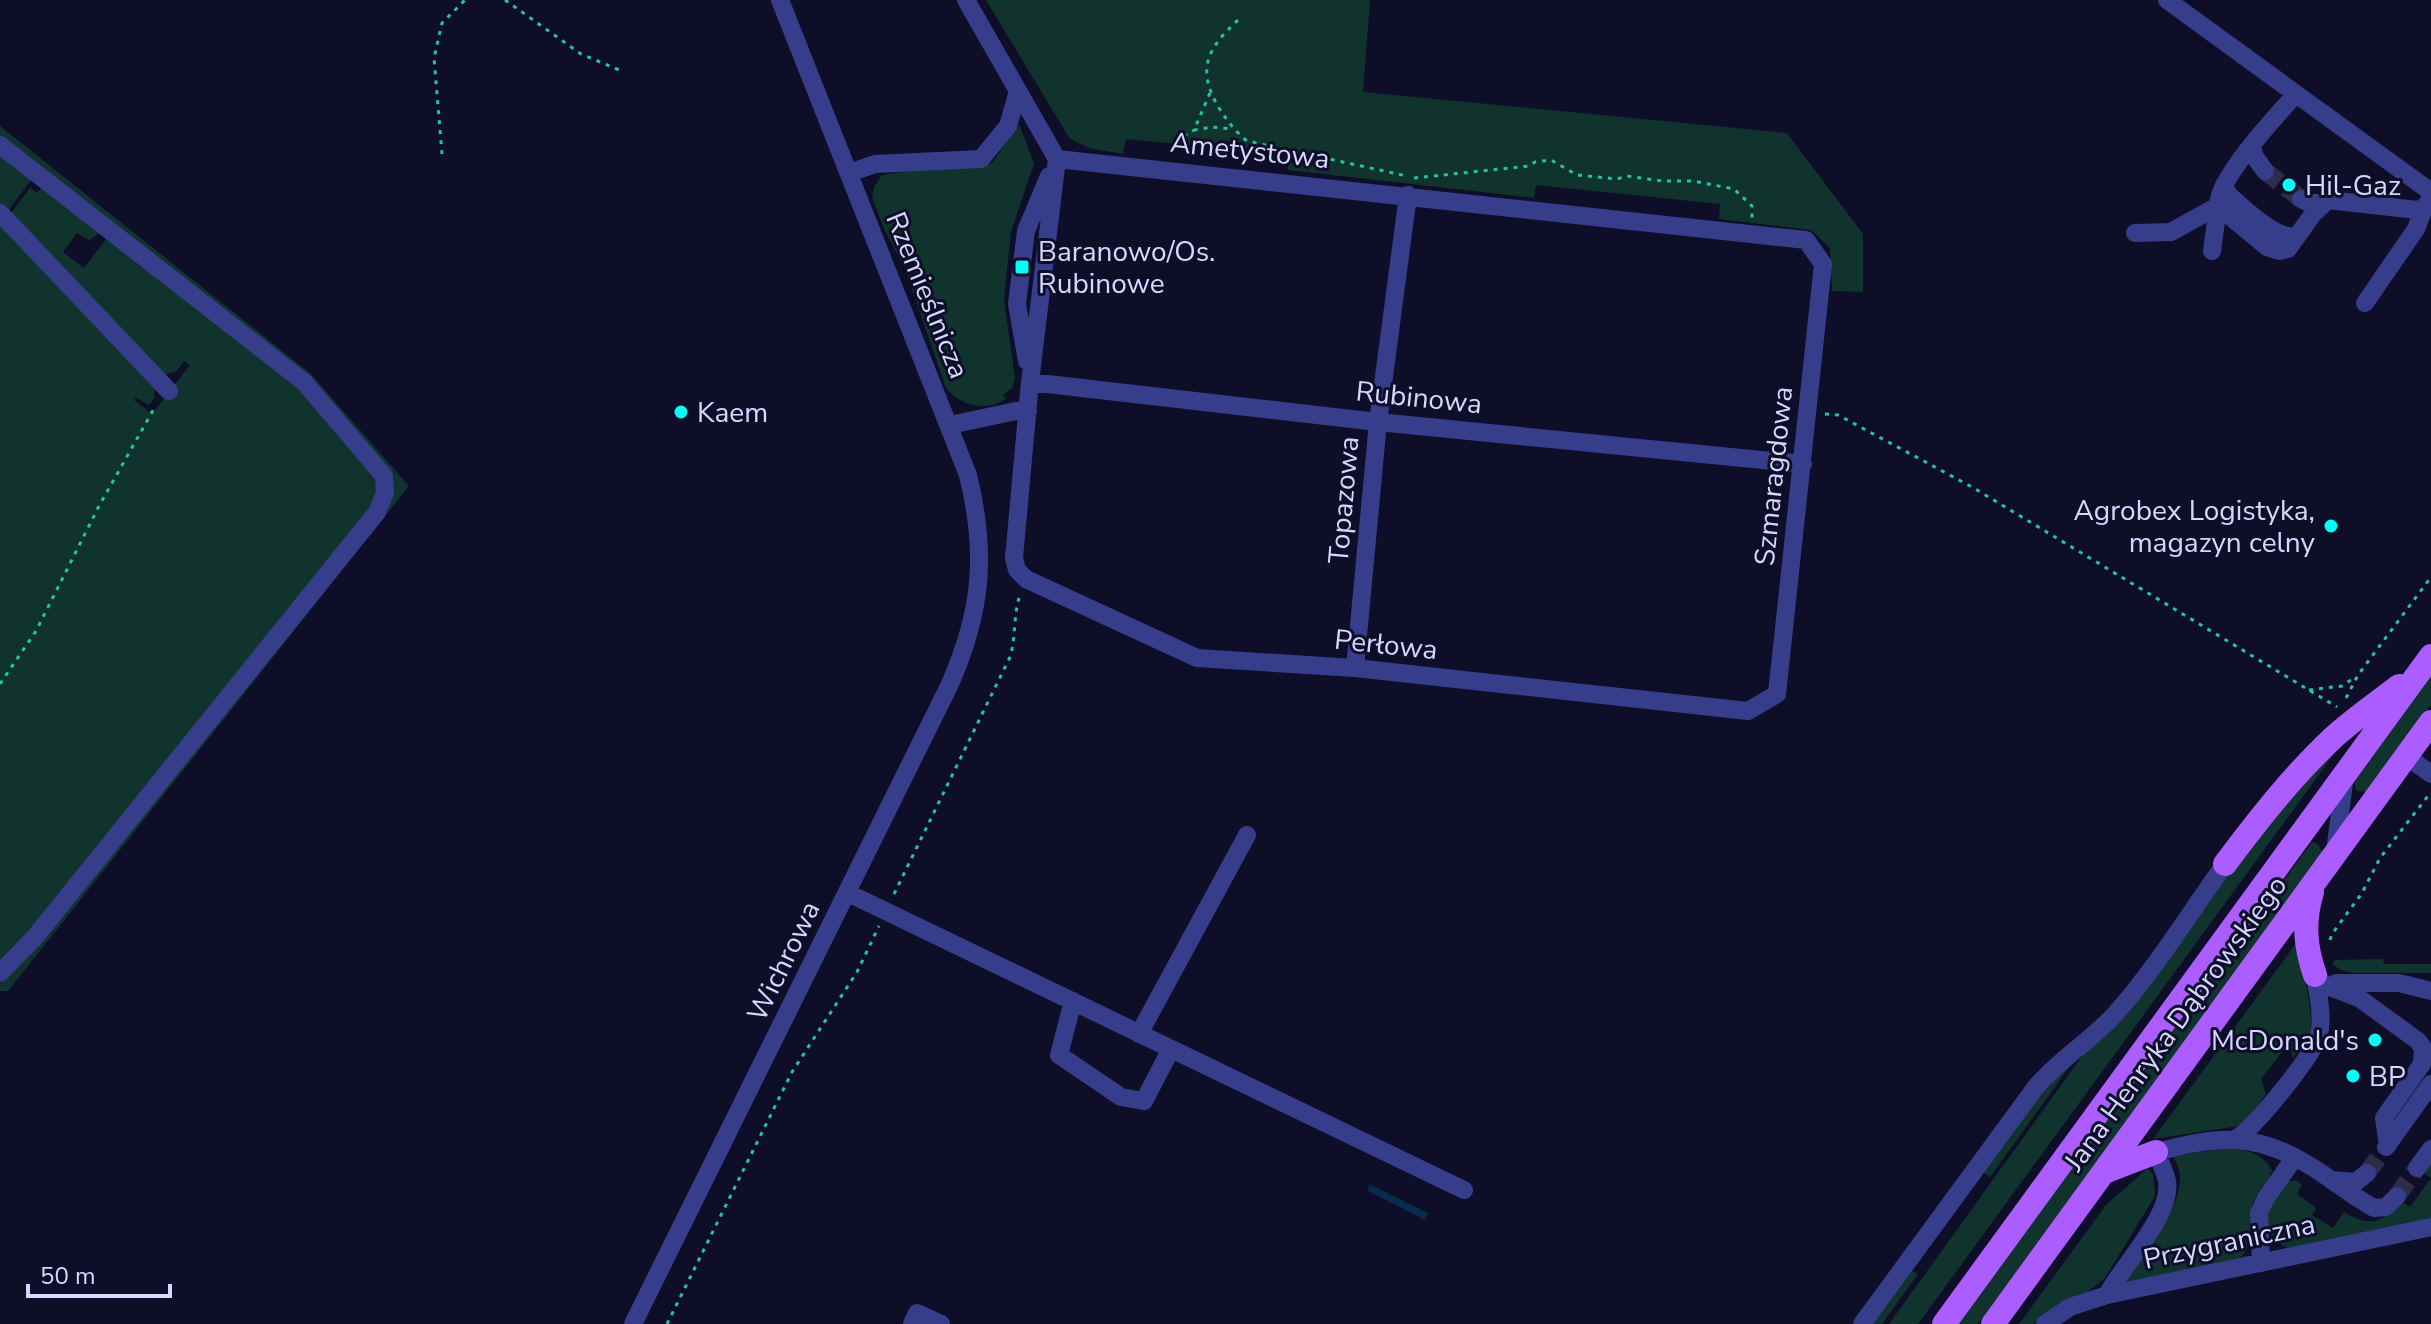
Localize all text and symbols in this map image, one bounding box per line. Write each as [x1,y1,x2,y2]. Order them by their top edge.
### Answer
street label: Ametystowa [1168,124,1331,178]
place label: Hil-Gaz [2305,167,2401,205]
marker: Hil-Gaz [2280,176,2298,194]
street label: Rzemieślnicza [876,206,978,384]
place label: Baranowo/Os. Rubinowe [1038,233,1216,303]
marker: Baranowo/Os. Rubinowe [1013,258,1031,276]
street label: Rubinowa [1354,372,1484,424]
street label: Szmaragdowa [1746,385,1802,568]
place label: Kaem [697,394,768,432]
marker: Kaem [672,403,690,421]
street label: Topazowa [1320,435,1368,565]
place label: Agrobex Logistyka, magazyn celny [2074,492,2316,562]
marker: Agrobex Logistyka, magazyn celny [2322,517,2340,535]
street label: Perłowa [1332,621,1439,669]
street label: Jana Henryka Dąbrowskiego [2055,868,2296,1180]
street label: Wichrowa [738,895,829,1028]
place label: McDonald's [2211,1022,2359,1060]
marker: McDonald's [2366,1031,2384,1049]
place label: BP [2369,1058,2406,1096]
marker: BP [2344,1067,2362,1085]
street label: Przygraniczna [2140,1205,2319,1279]
scale bar [28,1248,170,1298]
text: 50 m [40,1260,96,1292]

